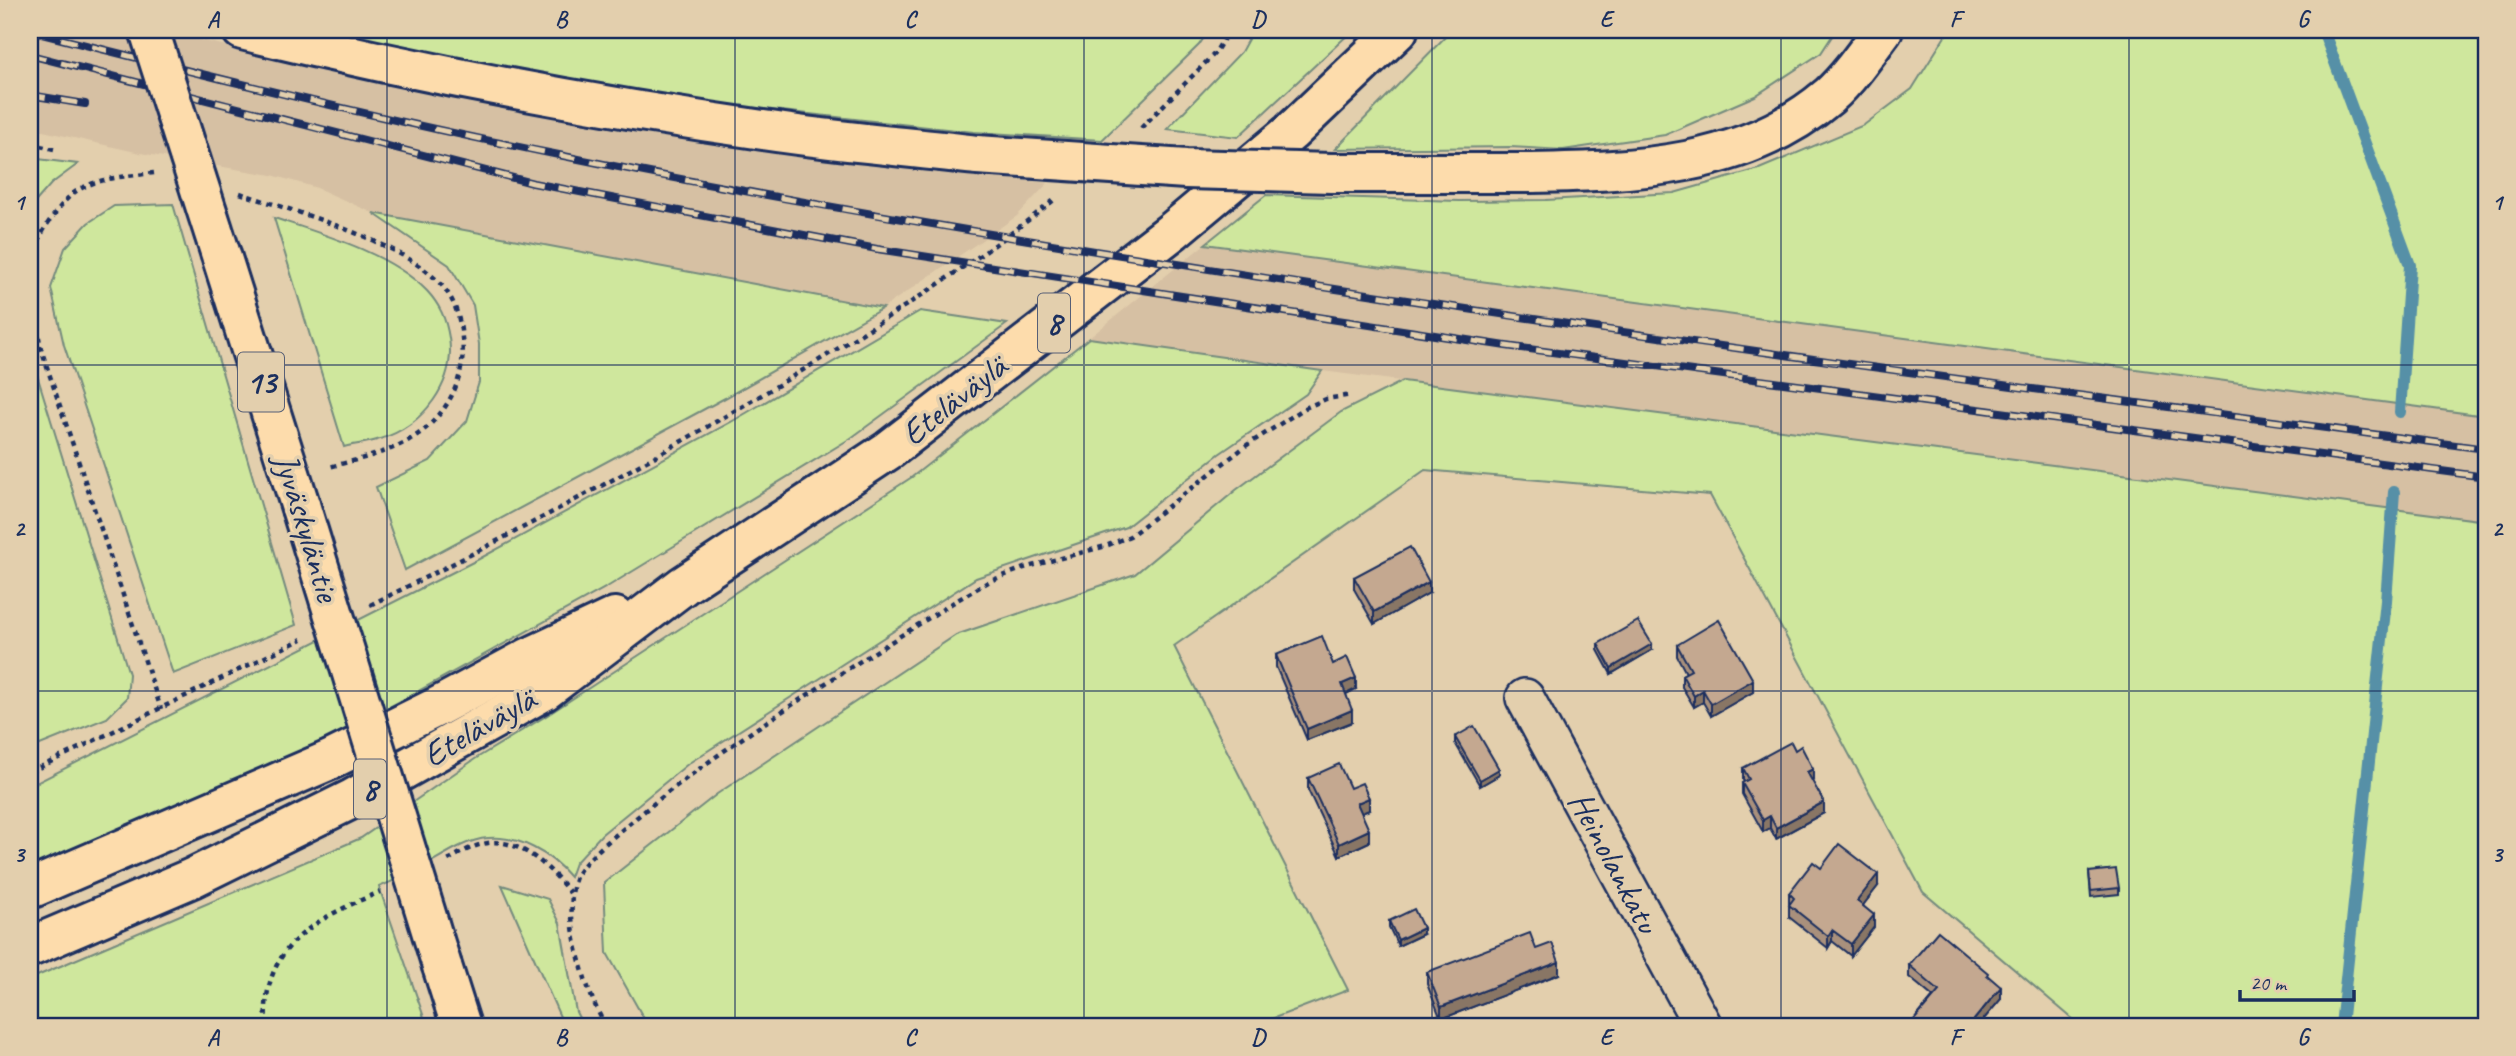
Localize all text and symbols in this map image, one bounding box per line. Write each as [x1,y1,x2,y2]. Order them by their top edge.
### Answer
text: A [207,5,221,34]
text: B [555,5,569,34]
text: C [905,5,919,34]
text: D [1251,5,1267,34]
text: E [1600,5,1616,34]
text: F [1950,5,1966,34]
text: G [2297,5,2312,34]
text: 1 [14,188,27,217]
text: 1 [2492,188,2505,217]
road number: 8 [1038,294,1070,352]
street label: Eteläväylä [892,343,1018,456]
road number: 13 [238,352,284,412]
street label: Jyväskyläntie [263,446,352,609]
text: 2 [14,514,27,543]
text: 2 [2492,514,2505,543]
street label: Eteläväylä [415,675,546,777]
road number: 8 [354,760,386,818]
street label: Heinolankatu [1558,783,1671,942]
text: 3 [14,840,27,869]
text: 3 [2492,840,2505,869]
scale bar [2240,958,2353,1002]
text: 20 m [2250,970,2288,996]
text: A [207,1023,221,1052]
text: B [555,1023,569,1052]
text: C [905,1023,919,1052]
text: D [1251,1023,1267,1052]
text: E [1600,1023,1616,1052]
text: F [1950,1023,1966,1052]
text: G [2297,1023,2312,1052]

